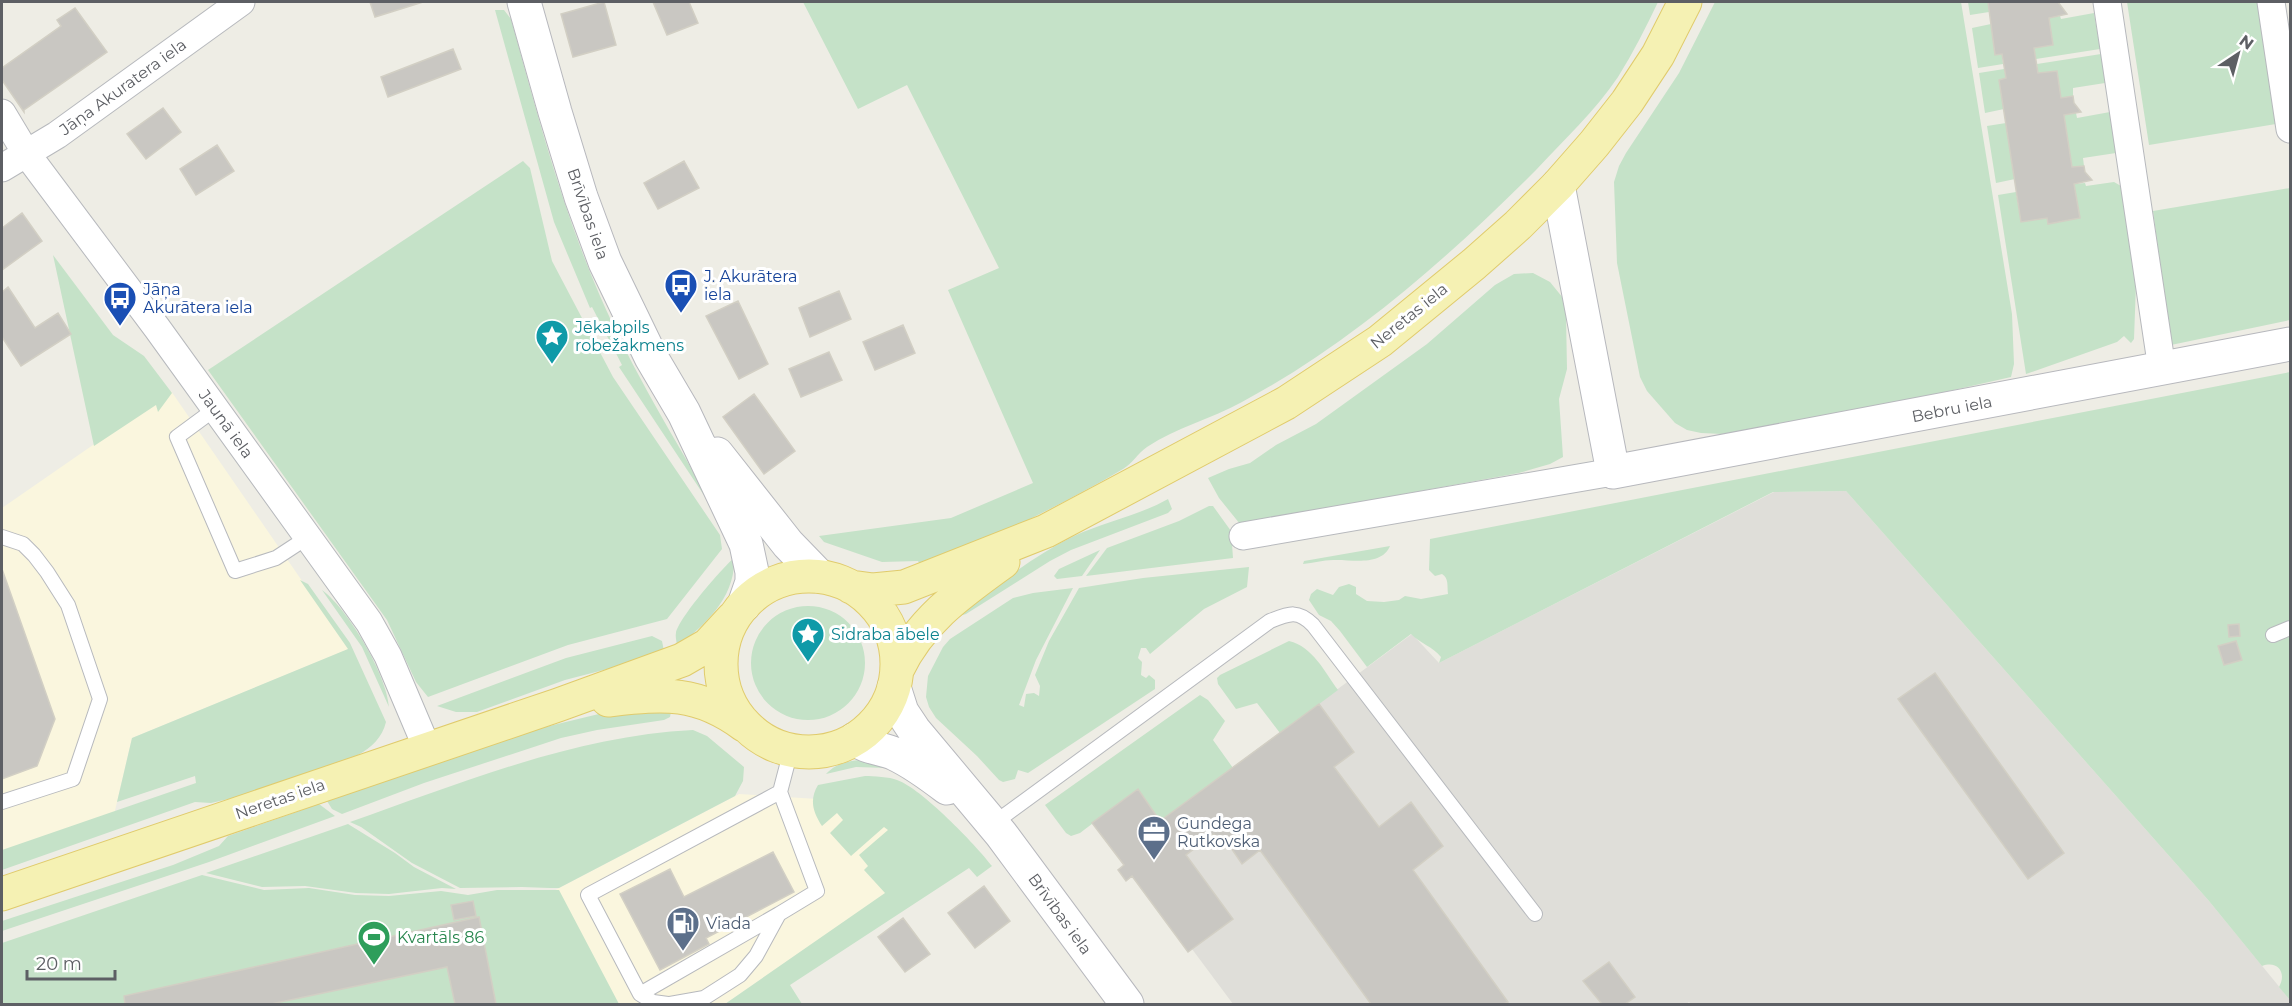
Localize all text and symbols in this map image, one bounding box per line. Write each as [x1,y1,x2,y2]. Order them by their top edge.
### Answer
north arrow [2208,24,2268,84]
text: N [2236,31,2257,54]
street label: Jāņa Akuratera iela [55,35,191,141]
street label: Brīvības iela [563,166,613,262]
bus stop icon: J. Akurātera iela [663,267,699,314]
place label: J. Akurātera iela [703,267,797,304]
street label: Neretas iela [1367,279,1451,353]
bus stop icon: Jāņa Akurātera iela [102,280,138,327]
place label: Jāņa Akurātera iela [142,280,253,317]
place icon: Jēkabpils robežakmens [534,318,570,365]
place label: Jēkabpils robežakmens [574,318,684,355]
street label: Jaunā iela [194,385,257,462]
street label: Bebru iela [1910,392,1994,426]
place icon: Sidraba ābele [790,616,826,663]
place label: Sidraba ābele [831,625,940,644]
street label: Neretas iela [233,775,327,823]
office icon: Gundega Rutkovska [1136,814,1172,861]
place label: Gundega Rutkovska [1177,814,1260,851]
street label: Brīvības iela [1024,870,1096,958]
fuel station icon: Viada [665,905,701,952]
place label: Viada [706,914,751,933]
sports icon: Kvartāls 86 [356,919,392,966]
place label: Kvartāls 86 [397,928,484,947]
scale bar [27,943,116,981]
text: 20 m [36,953,82,975]

